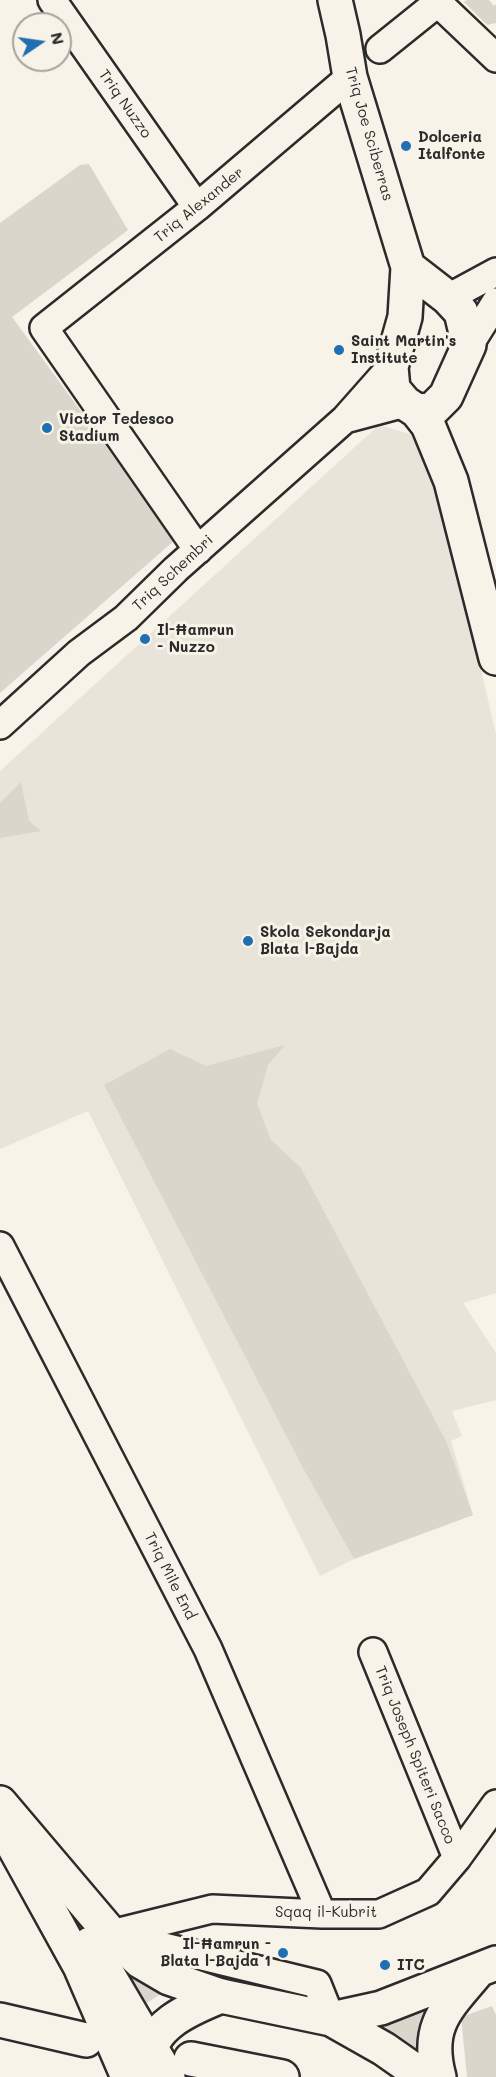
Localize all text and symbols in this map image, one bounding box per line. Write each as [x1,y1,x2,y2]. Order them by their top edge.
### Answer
north arrow [12,12,72,72]
text: N [46,30,70,47]
street label: Triq Joe Sciberras [341,65,397,203]
street label: Triq Nuzzo [95,66,155,142]
place label: Dolceria Italfonte [418,128,485,163]
marker: Dolceria Italfonte [399,139,413,153]
street label: Triq Alexander [151,163,247,247]
place label: Saint Martin's Institute [351,332,456,367]
marker: Saint Martin's Institute [332,343,346,357]
place label: Victor Tedesco Stadium [59,410,174,445]
marker: Victor Tedesco Stadium [40,421,54,435]
street label: Triq Schembri [129,531,217,615]
place label: Il-Ħamrun - Nuzzo [157,621,234,656]
marker: Il-Ħamrun - Nuzzo [138,632,152,646]
place label: Skola Sekondarja Blata l-Bajda [260,923,391,958]
marker: Skola Sekondarja Blata l-Bajda [241,934,255,948]
street label: Triq Mile End [140,1529,200,1623]
street label: Triq Joseph Spiteri Sacco [371,1663,459,1847]
street label: Sqaq il-Kubrit [275,1903,377,1921]
place label: Il-Ħamrun - Blata l-Bajda 1 [160,1935,271,1970]
marker: Il-Ħamrun - Blata l-Bajda 1 [276,1946,290,1960]
place label: ITC [397,1956,425,1974]
marker: ITC [378,1958,392,1972]

